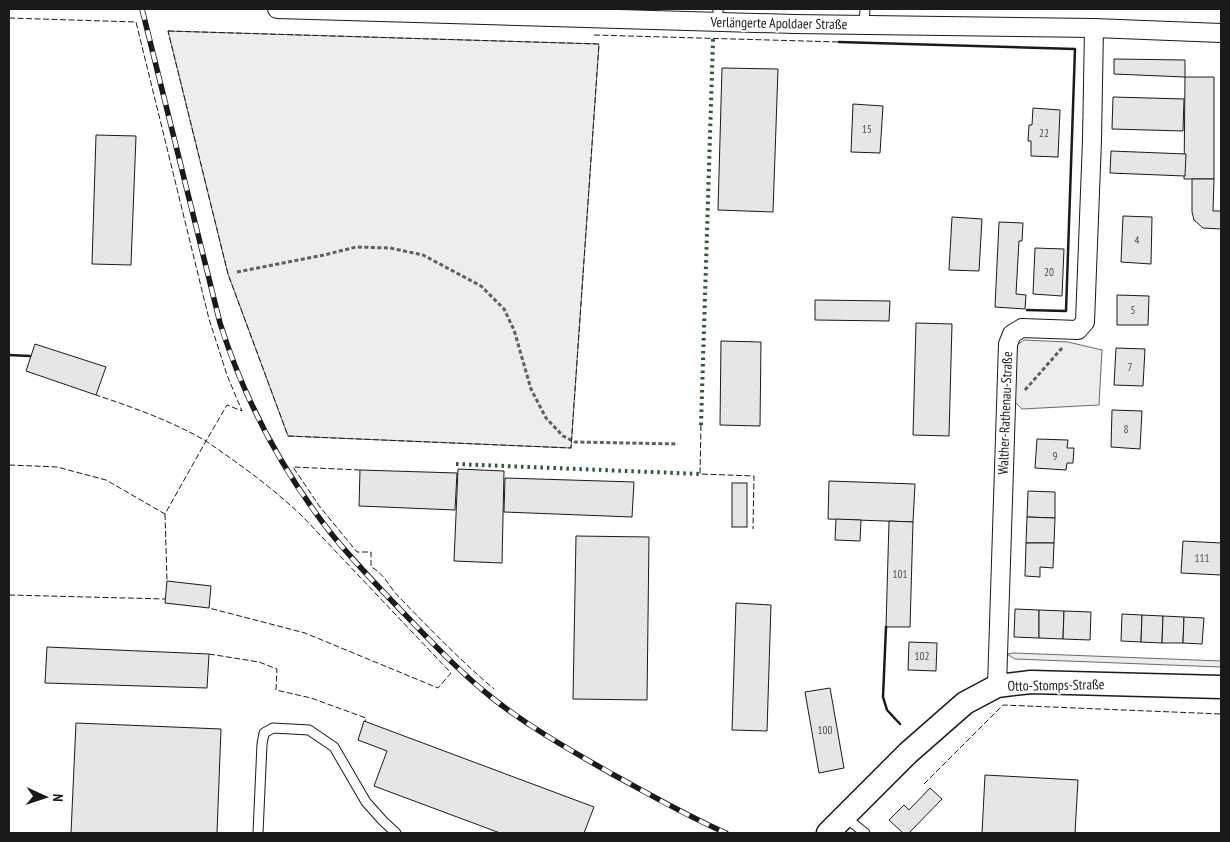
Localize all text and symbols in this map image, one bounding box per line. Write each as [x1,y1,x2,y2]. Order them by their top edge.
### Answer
street label: Verlängerte Apoldaer Straße [710,13,848,33]
house number: 15 [862,122,872,136]
house number: 22 [1039,126,1049,140]
house number: 4 [1135,233,1140,247]
house number: 20 [1044,265,1054,279]
house number: 5 [1131,303,1136,317]
street label: Walther-Rathenau-Straße [994,351,1016,475]
house number: 7 [1128,360,1133,374]
house number: 8 [1124,422,1129,436]
house number: 9 [1053,449,1058,463]
house number: 111 [1195,551,1209,565]
house number: 101 [893,567,907,581]
house number: 102 [915,649,929,663]
street label: Otto-Stomps-Straße [1007,675,1105,695]
house number: 100 [818,723,832,737]
north arrow [20,772,70,822]
text: N [49,793,67,802]

